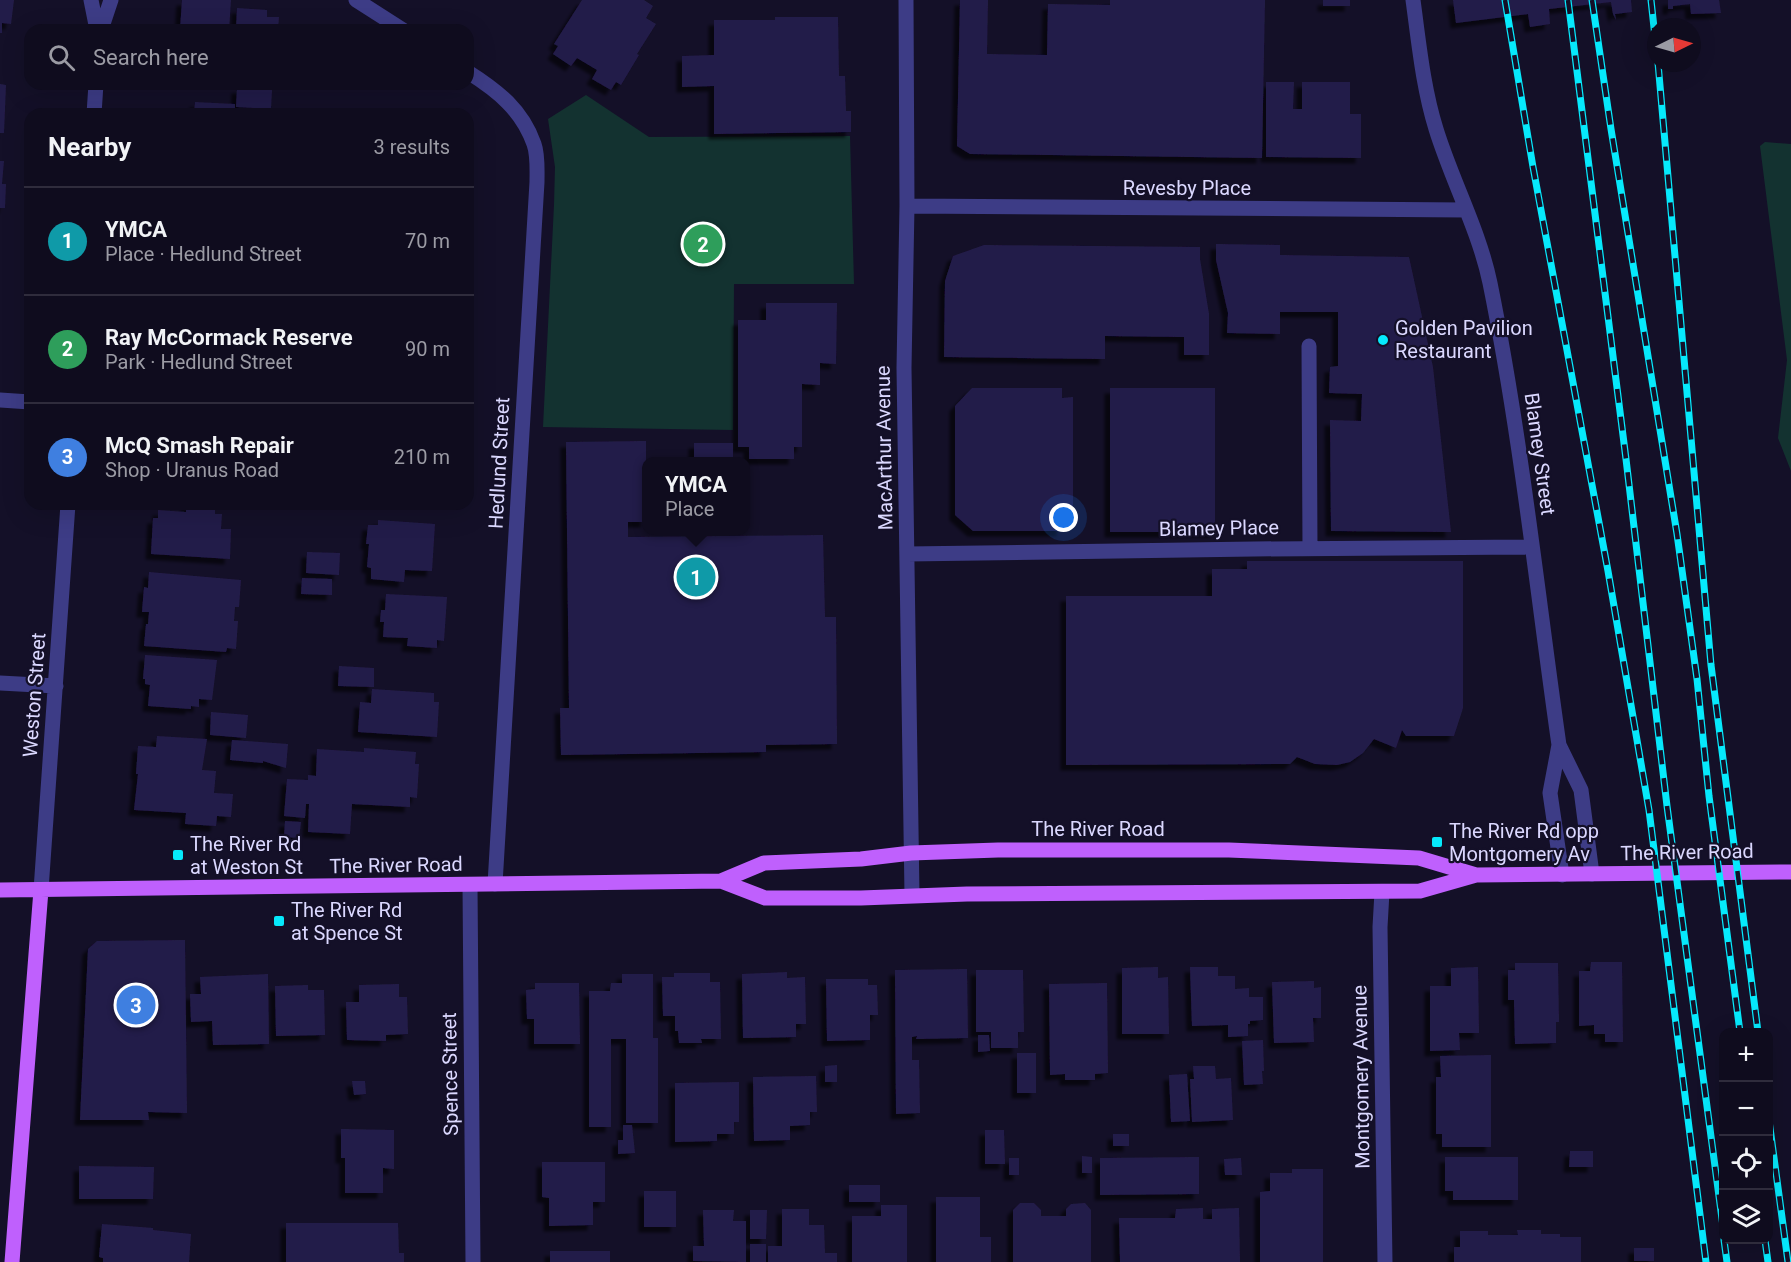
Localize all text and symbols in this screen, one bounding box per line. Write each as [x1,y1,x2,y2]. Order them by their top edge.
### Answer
north arrow [1647,18,1701,72]
search box [24,24,474,90]
icon: search [45,41,78,74]
text: Search here [93,45,209,70]
text: Nearby [48,132,131,162]
text: 3 results [374,135,450,159]
street label: Revesby Place [1123,176,1251,200]
text: YMCA [105,217,167,242]
pin: 2 [684,222,722,266]
text: 1 [62,229,73,253]
text: 70 m [405,229,450,253]
text: Place · Hedlund Street [105,242,302,266]
place label: Golden Pavilion Restaurant [1395,316,1533,363]
text: Ray McCormack Reserve [105,325,353,350]
marker: Golden Pavilion Restaurant [1376,333,1390,347]
text: 2 [62,337,73,361]
text: 90 m [405,337,450,361]
text: Park · Hedlund Street [105,350,293,374]
street label: MacArthur Avenue [871,365,897,531]
street label: Blamey Street [1520,391,1560,517]
street label: Hedlund Street [484,396,514,530]
text: McQ Smash Repair [105,433,294,458]
text: 3 [62,445,73,469]
text: 210 m [394,445,450,469]
popup [642,457,750,535]
text: Shop · Uranus Road [105,458,279,482]
text: YMCA [665,472,727,497]
text: Place [665,497,714,521]
your location [1049,503,1078,532]
street label: Blamey Place [1159,515,1279,541]
pin: 1 [676,554,716,600]
street label: Weston Street [18,632,50,758]
street label: The River Road [1031,817,1165,841]
place label: The River Rd opp Montgomery Av [1449,819,1599,866]
place label: The River Rd at Weston St [190,832,303,879]
marker: The River Rd opp Montgomery Av [1430,835,1444,849]
street label: The River Road [1620,839,1754,865]
marker: The River Rd at Weston St [171,848,185,862]
street label: The River Road [329,852,463,878]
place label: The River Rd at Spence St [291,898,403,945]
marker: The River Rd at Spence St [272,914,286,928]
pin: 3 [116,982,156,1028]
street label: Montgomery Avenue [1347,985,1375,1169]
street label: Spence Street [437,1012,463,1136]
map controls [1719,1028,1773,1244]
button: + [1719,1028,1773,1082]
button: − [1719,1082,1773,1136]
button: locate [1719,1136,1773,1190]
button: layers [1719,1190,1773,1244]

